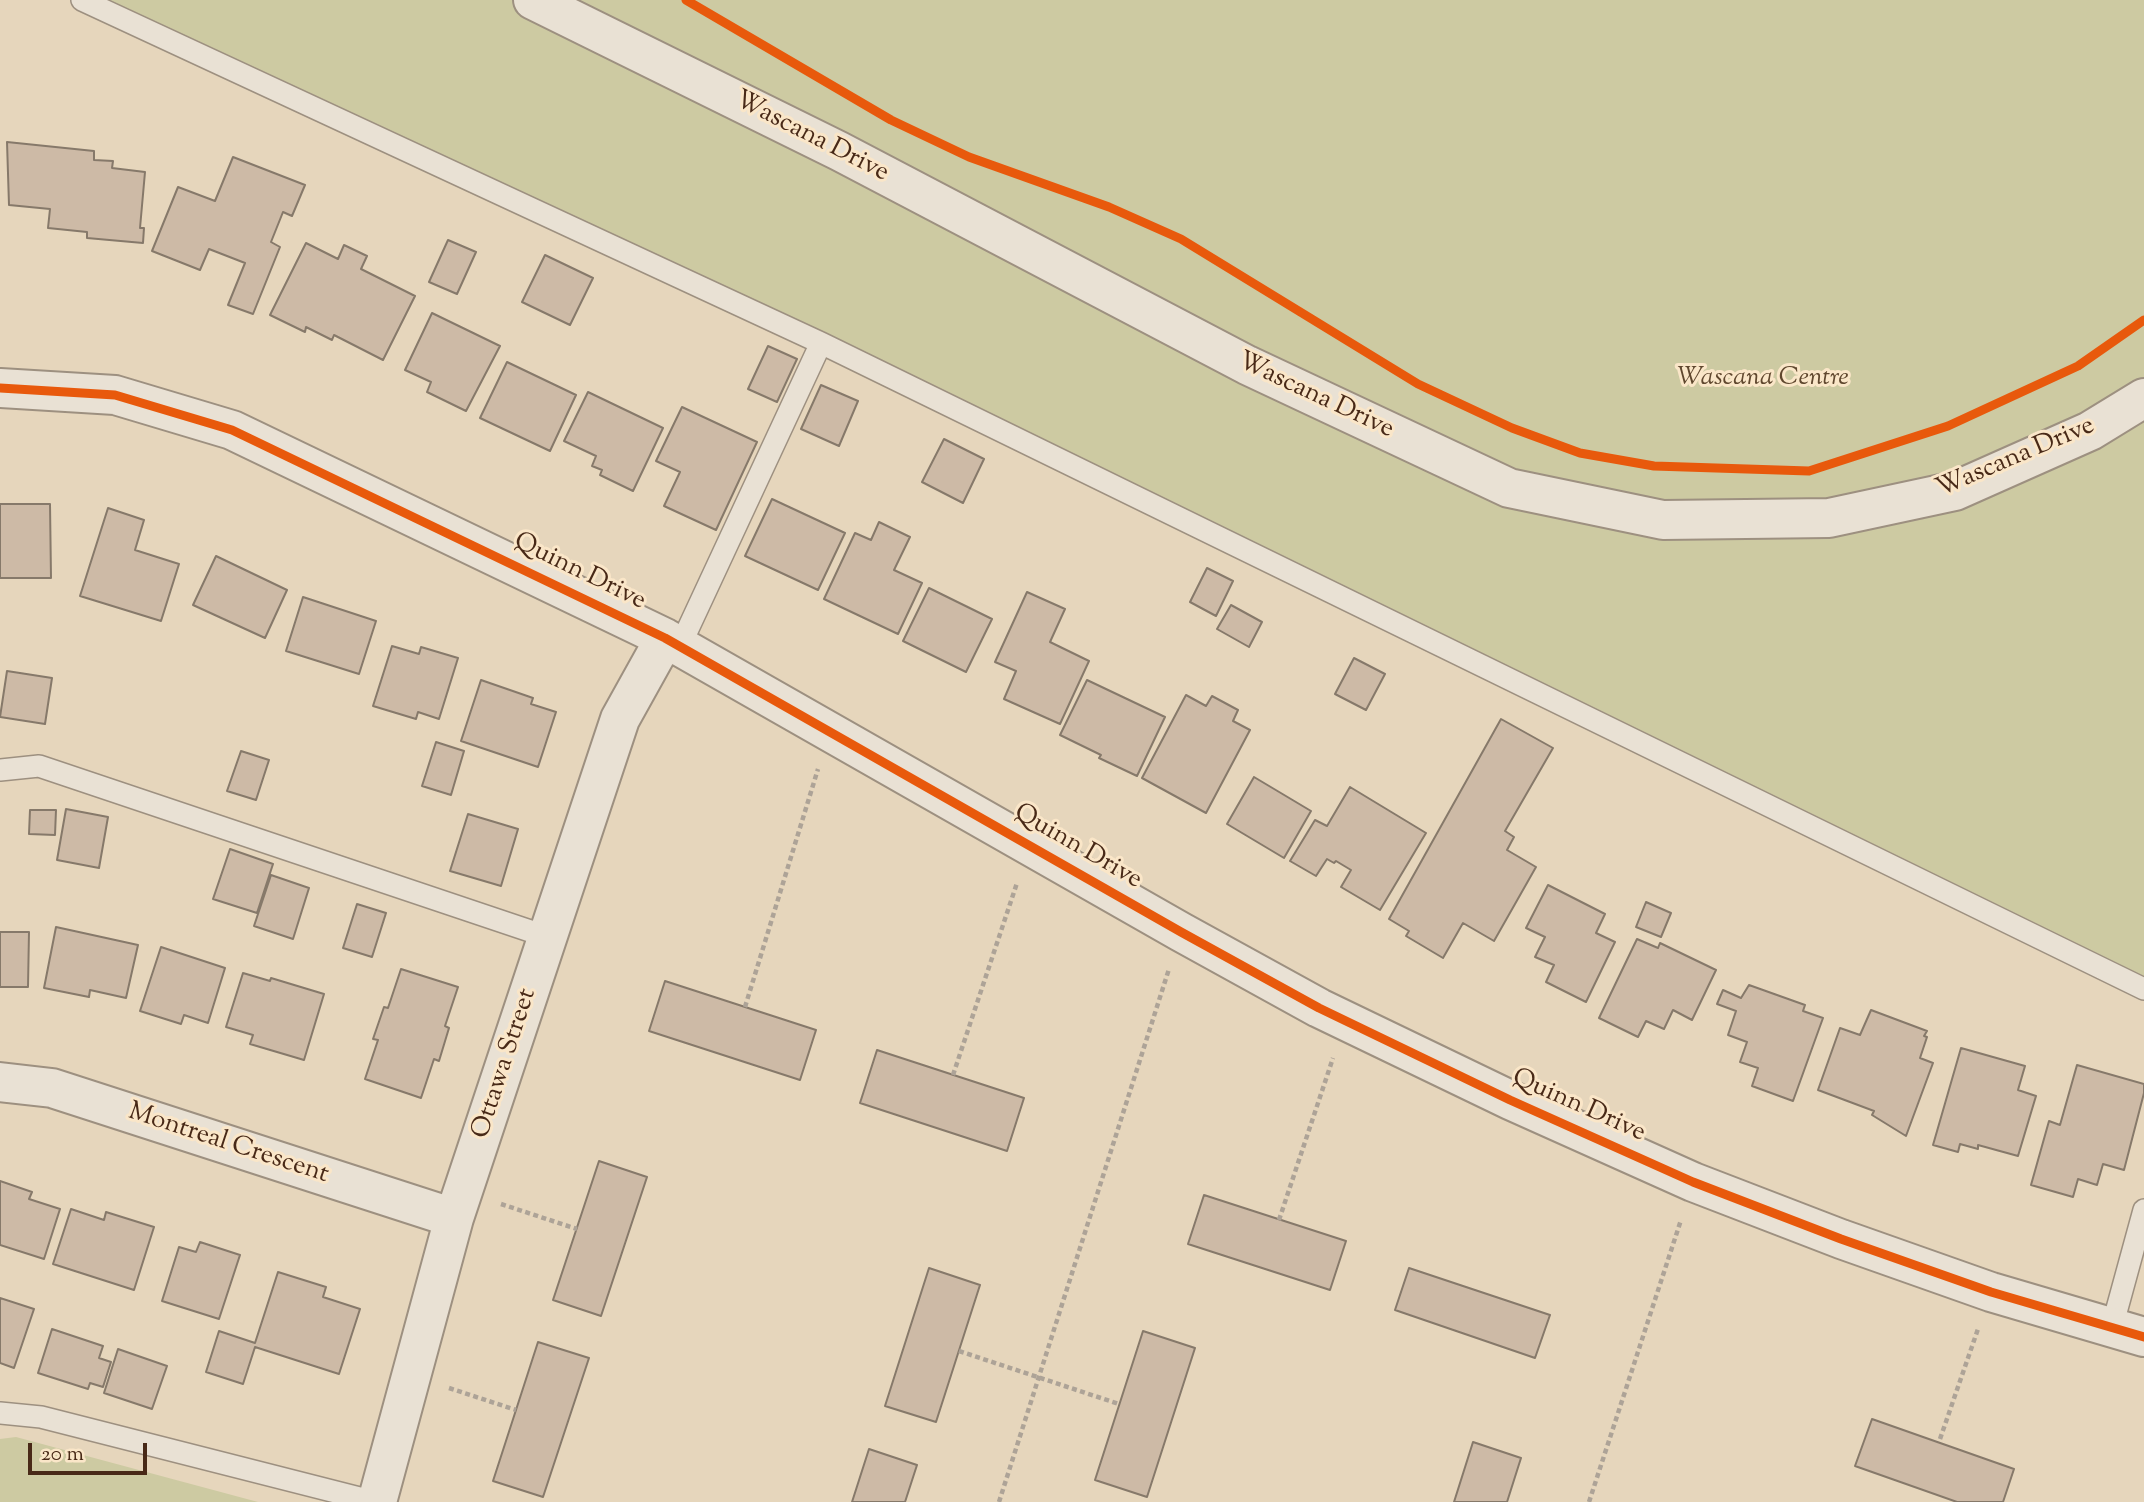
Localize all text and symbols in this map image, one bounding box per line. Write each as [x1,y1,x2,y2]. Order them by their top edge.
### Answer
street label: Wascana Drive [729,86,893,190]
street label: Wascana Drive [1232,347,1398,447]
park label: Wascana Centre [1677,364,1849,396]
street label: Wascana Drive [1932,412,2100,506]
street label: Quinn Drive [508,528,650,618]
street label: Quinn Drive [1007,799,1147,897]
street label: Ottawa Street [467,985,545,1143]
street label: Quinn Drive [1506,1064,1650,1150]
street label: Montreal Crescent [124,1098,332,1192]
scale bar [32,1428,150,1472]
text: 20 m [41,1440,84,1470]

